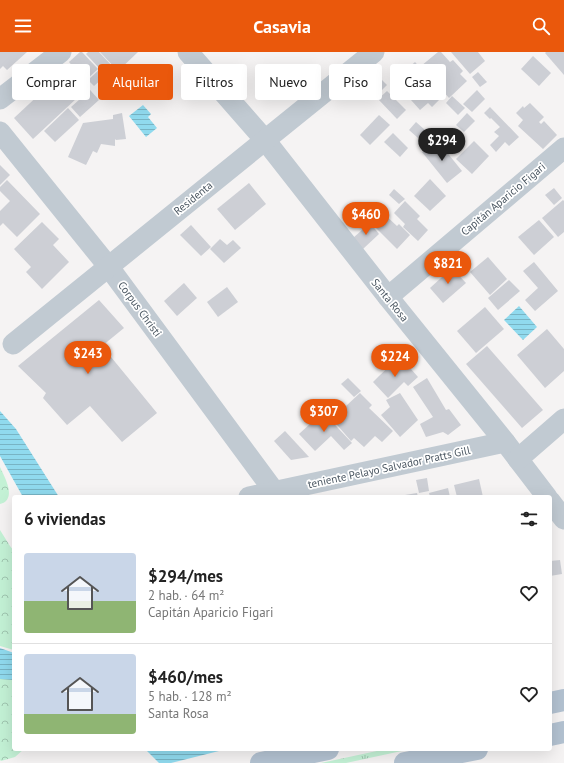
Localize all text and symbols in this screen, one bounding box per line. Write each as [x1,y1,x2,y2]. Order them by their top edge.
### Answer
icon: menu [12,15,34,37]
text: Casavia [253,15,311,38]
icon: search [530,15,552,37]
chip: Comprar [12,64,90,100]
chip: Alquilar [98,64,173,100]
chip: Filtros [181,64,247,100]
chip: Nuevo [255,64,321,100]
chip: Piso [329,64,382,100]
chip: Casa [390,64,446,100]
pin: $294 [418,128,466,162]
text: $294 [427,132,457,149]
street label: Capitán Aparicio Figari [458,159,548,238]
street label: Residenta [171,178,215,218]
pin: $460 [342,202,390,236]
text: $460 [351,206,381,223]
pin: $821 [424,251,472,285]
text: $821 [433,255,463,272]
street label: Santa Rosa [368,276,412,324]
street label: Corpus Christi [115,278,165,340]
pin: $243 [64,341,112,375]
pin: $224 [371,344,419,378]
text: $243 [73,345,103,362]
text: $224 [380,348,410,365]
pin: $307 [300,399,348,433]
text: $307 [309,403,339,420]
street label: teniente Pelayo Salvador Pratts Gill [307,443,472,491]
text: 6 viviendas [24,508,106,530]
icon: filters [518,508,540,530]
text: $294/mes [148,565,223,587]
icon: home [56,569,104,617]
icon: heart [518,582,540,604]
text: 2 hab. · 64 m² [148,587,224,604]
text: Capitán Aparicio Figari [148,604,274,621]
text: $460/mes [148,666,223,688]
icon: home [56,670,104,718]
icon: heart [518,683,540,705]
text: 5 hab. · 128 m² [148,688,232,705]
text: Santa Rosa [148,705,209,722]

